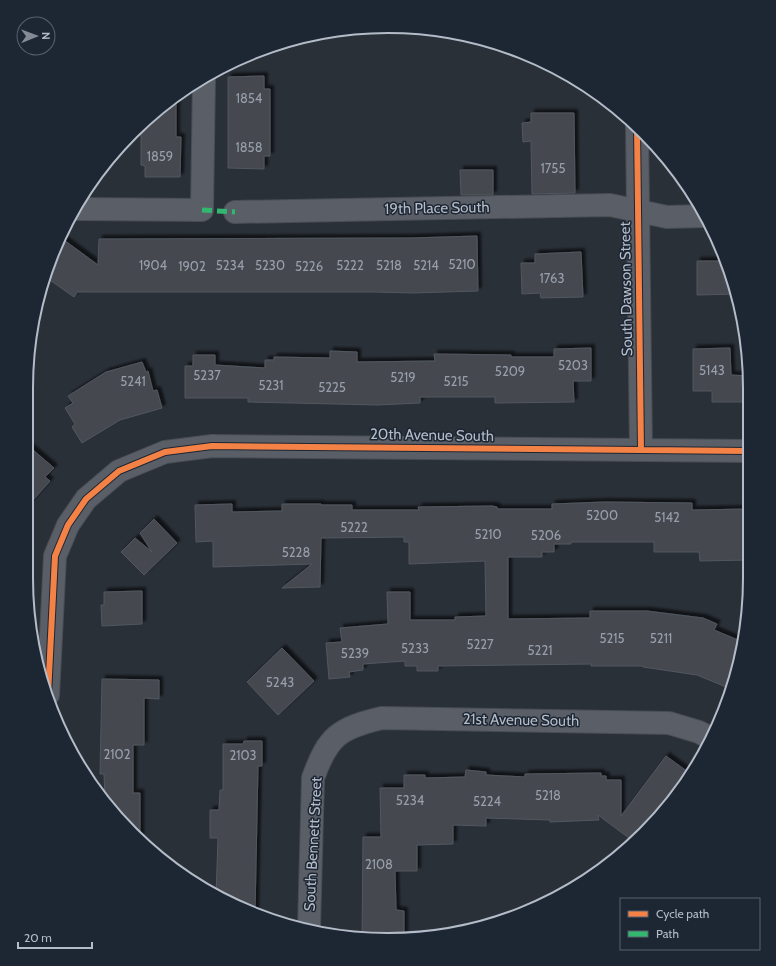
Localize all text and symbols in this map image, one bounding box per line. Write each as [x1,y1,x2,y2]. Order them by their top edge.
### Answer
north arrow [16,16,56,56]
text: N [39,32,53,40]
house number: 1854 [236,90,263,106]
house number: 1858 [235,139,263,155]
house number: 1859 [147,148,173,164]
house number: 1755 [541,160,565,176]
street label: 19th Place South [384,198,490,218]
street label: South Dawson Street [616,221,636,357]
house number: 5210 [448,256,476,272]
house number: 1904 [139,257,168,273]
house number: 5234 [216,257,245,273]
house number: 5230 [255,257,285,273]
house number: 5222 [336,257,364,273]
house number: 5218 [376,257,402,273]
house number: 5214 [413,257,439,273]
house number: 1902 [178,258,206,274]
house number: 5226 [295,258,323,274]
house number: 1763 [540,270,564,286]
house number: 5203 [558,357,588,373]
house number: 5143 [699,362,725,378]
house number: 5209 [495,363,525,379]
house number: 5237 [193,367,221,383]
house number: 5219 [390,369,416,385]
house number: 5241 [120,373,146,389]
house number: 5215 [443,373,469,389]
house number: 5231 [258,377,284,393]
house number: 5225 [318,379,346,395]
street label: 20th Avenue South [370,425,494,445]
house number: 5200 [586,507,618,523]
house number: 5142 [654,509,680,525]
house number: 5222 [340,519,368,535]
house number: 5210 [474,526,502,542]
house number: 5206 [531,527,561,543]
house number: 5228 [282,544,310,560]
house number: 5215 [599,630,625,646]
house number: 5211 [650,630,672,646]
house number: 5227 [466,636,494,652]
house number: 5233 [401,640,429,656]
house number: 5221 [528,642,552,658]
house number: 5239 [341,645,369,661]
house number: 5243 [266,674,294,690]
street label: 21st Avenue South [463,710,579,730]
house number: 2102 [104,746,131,762]
house number: 2103 [229,747,257,763]
street label: South Bennett Street [300,776,326,912]
house number: 5218 [535,787,561,803]
house number: 5234 [396,792,425,808]
house number: 5224 [473,793,502,809]
house number: 2108 [365,856,393,872]
legend [620,898,760,950]
text: Cycle path [656,906,709,921]
scale bar [18,924,92,950]
text: Path [656,926,679,941]
text: 20 m [24,930,52,945]

